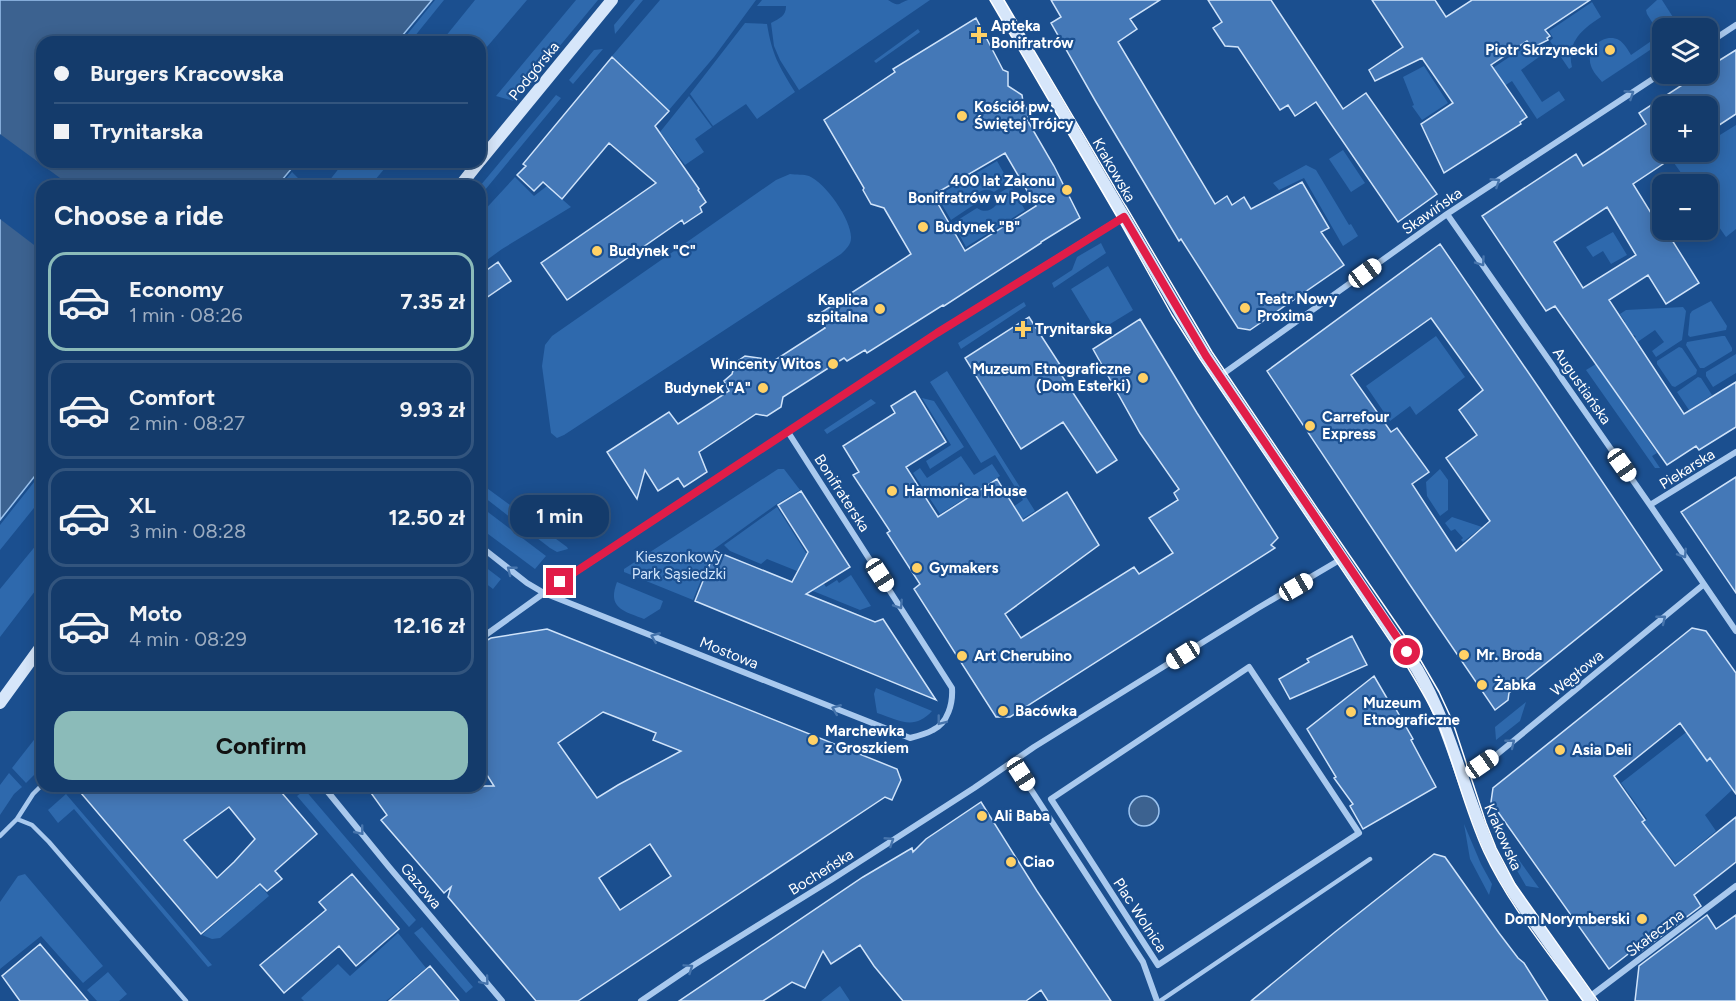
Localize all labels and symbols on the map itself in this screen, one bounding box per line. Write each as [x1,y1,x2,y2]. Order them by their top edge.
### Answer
place label: Apteka Bonifratrów [991,17,1074,52]
marker: Apteka Bonifratrów [972,28,986,42]
street label: Podgórska [505,38,563,104]
place label: Piotr Skrzynecki [1485,41,1598,59]
marker: Piotr Skrzynecki [1603,43,1617,57]
one-way arrow [1623,90,1634,101]
place label: Kościół pw. Świętej Trójcy [974,98,1074,133]
marker: Kościół pw. Świętej Trójcy [955,109,969,123]
street label: Krakowska [1088,135,1140,205]
place label: 400 lat Zakonu Bonifratrów w Polsce [908,172,1056,207]
one-way arrow [1489,178,1500,189]
marker: 400 lat Zakonu Bonifratrów w Polsce [1060,183,1074,197]
street label: Skawińska [1398,184,1466,238]
place label: Budynek "B" [935,218,1020,236]
marker: Budynek "B" [916,220,930,234]
place label: Budynek "C" [609,242,696,260]
marker: Budynek "C" [590,244,604,258]
car [1345,255,1385,291]
one-way arrow [1474,255,1485,266]
place label: Teatr Nowy Proxima [1257,290,1338,325]
place label: Kaplica szpitalna [807,291,868,326]
marker: Teatr Nowy Proxima [1238,301,1252,315]
marker: Kaplica szpitalna [873,302,887,316]
place label: Trynitarska [1035,320,1112,338]
marker: Trynitarska [1016,322,1030,336]
street label: Augustiańska [1549,344,1615,428]
place label: Wincenty Witos [710,355,821,373]
marker: Wincenty Witos [826,357,840,371]
place label: Muzeum Etnograficzne (Dom Esterki) [972,360,1132,395]
marker: Muzeum Etnograficzne (Dom Esterki) [1136,371,1150,385]
place label: Budynek "A" [664,379,751,397]
marker: Budynek "A" [756,381,770,395]
place label: Carrefour Express [1322,408,1390,443]
marker: Carrefour Express [1303,419,1317,433]
car [1604,445,1640,485]
street label: Piekarska [1656,445,1718,493]
street label: Bonifraterska [810,451,874,535]
place label: Harmonica House [904,482,1027,500]
marker: Harmonica House [885,484,899,498]
callout: 1 min [510,495,610,537]
one-way arrow [1675,547,1686,558]
park label: Kieszonkowy Park Sąsiedzki [632,548,726,583]
car [863,555,897,595]
place label: Gymakers [929,559,999,577]
marker: Gymakers [910,561,924,575]
one-way arrow [507,567,518,578]
route end [546,568,573,595]
car [1276,570,1316,604]
one-way arrow [892,599,904,609]
one-way arrow [1655,616,1666,627]
one-way arrow [650,632,661,644]
street label: Mostowa [697,633,761,673]
car [1163,638,1203,672]
route start [1393,638,1420,665]
place label: Mr. Broda [1476,646,1542,664]
street label: Węgłowa [1547,646,1607,700]
place label: Art Cherubino [974,647,1072,665]
marker: Mr. Broda [1457,648,1471,662]
marker: Art Cherubino [955,649,969,663]
place label: Żabka [1494,675,1536,694]
marker: Żabka [1475,678,1489,692]
place label: Muzeum Etnograficzne [1363,694,1460,729]
place label: Bacówka [1015,702,1077,720]
one-way arrow [832,704,843,716]
marker: Bacówka [996,704,1010,718]
marker: Muzeum Etnograficzne [1344,705,1358,719]
one-way arrow [938,714,949,725]
place label: Marchewka z Groszkiem [825,722,909,757]
marker: Marchewka z Groszkiem [806,733,820,747]
one-way arrow [1504,739,1515,750]
place label: Asia Deli [1572,741,1632,759]
marker: Asia Deli [1553,743,1567,757]
car [1462,746,1502,782]
car [1004,754,1038,794]
street label: Krakowska [1480,801,1526,873]
place label: Ali Baba [994,807,1050,825]
marker: Ali Baba [975,809,989,823]
one-way arrow [353,825,364,836]
one-way arrow [883,838,894,849]
street label: Bocheńska [785,845,857,899]
place label: Ciao [1023,853,1055,871]
marker: Ciao [1004,855,1018,869]
street label: Gazowa [397,859,445,913]
street label: Plac Wolnica [1109,875,1171,955]
street label: Skałeczna [1622,905,1688,961]
place label: Dom Norymberski [1504,910,1630,928]
marker: Dom Norymberski [1635,912,1649,926]
one-way arrow [683,964,694,975]
one-way arrow [478,974,489,985]

